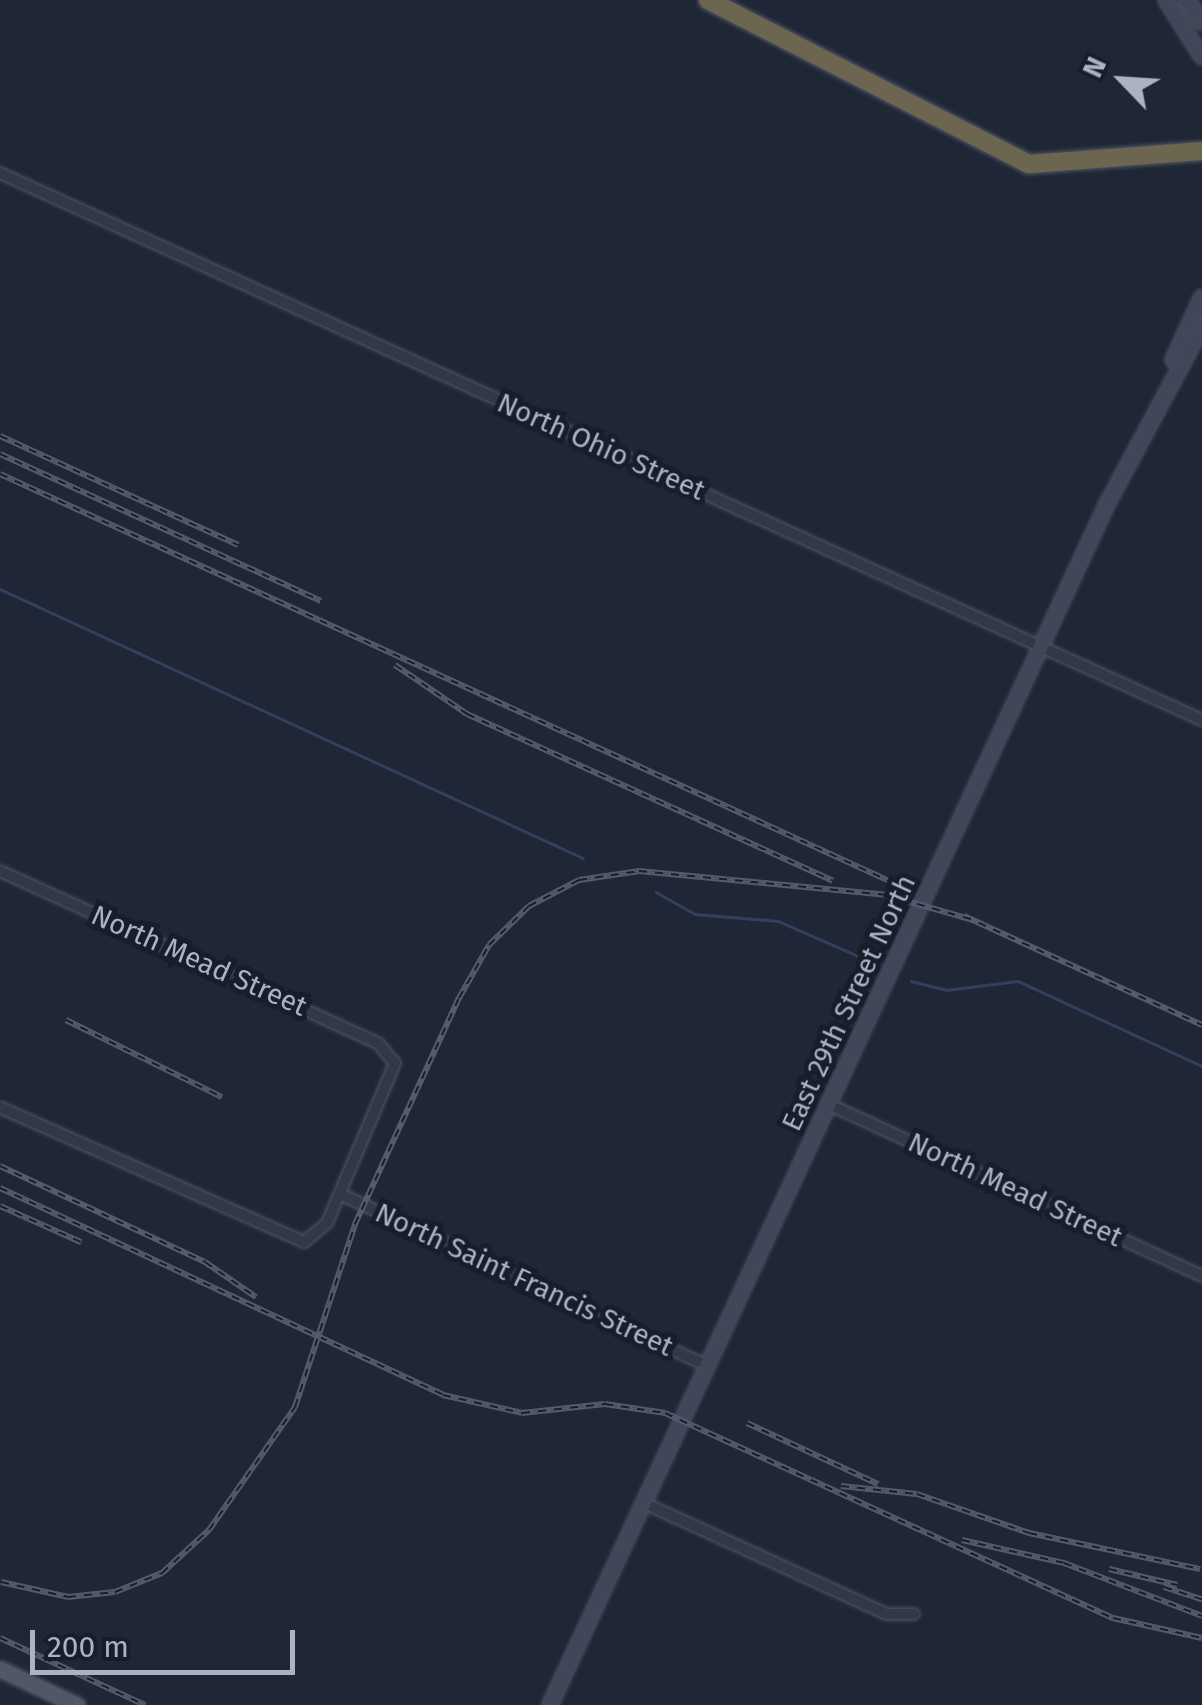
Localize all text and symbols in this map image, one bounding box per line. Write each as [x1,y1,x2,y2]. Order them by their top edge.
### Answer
north arrow [1072,30,1172,130]
text: N [1075,52,1113,83]
street label: North Ohio Street [492,386,710,508]
street label: East 29th Street North [775,870,923,1136]
street label: North Mead Street [86,898,312,1024]
street label: North Mead Street [903,1126,1127,1254]
street label: North Saint Francis Street [370,1196,678,1364]
scale bar [35,1610,300,1672]
text: 200 m [47,1629,129,1665]

